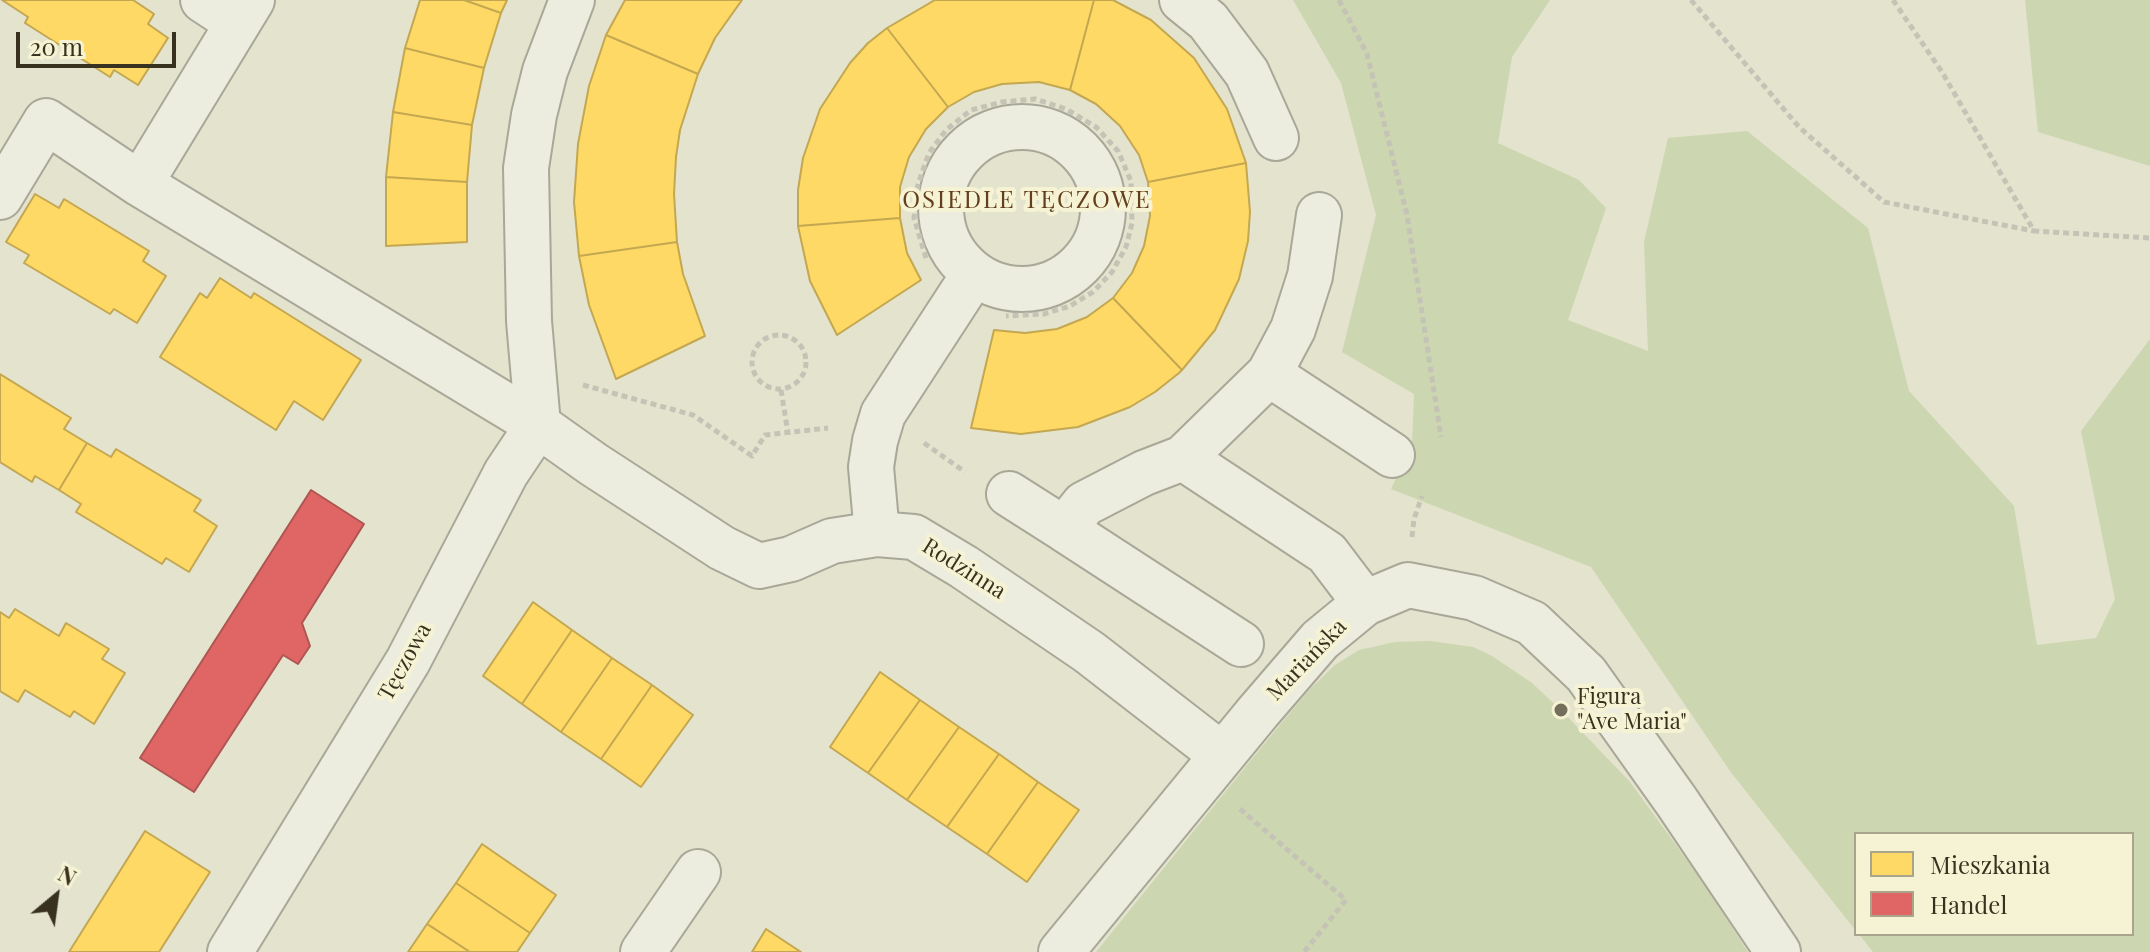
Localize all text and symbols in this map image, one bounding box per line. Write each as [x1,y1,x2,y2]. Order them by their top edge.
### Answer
scale bar [20,16,180,66]
text: 20 m [30,30,83,62]
district label: OSIEDLE TĘCZOWE [902,187,1152,215]
street label: Rodzinna [917,533,1011,605]
street label: Mariańska [1262,614,1352,706]
street label: Tęczowa [373,619,437,705]
place label: Figura "Ave Maria" [1577,684,1687,736]
marker: Figura "Ave Maria" [1552,701,1570,719]
legend [1854,832,2134,936]
text: Mieszkania [1930,848,2050,880]
north arrow [16,856,96,936]
text: N [53,858,82,892]
text: Handel [1930,888,2007,920]

